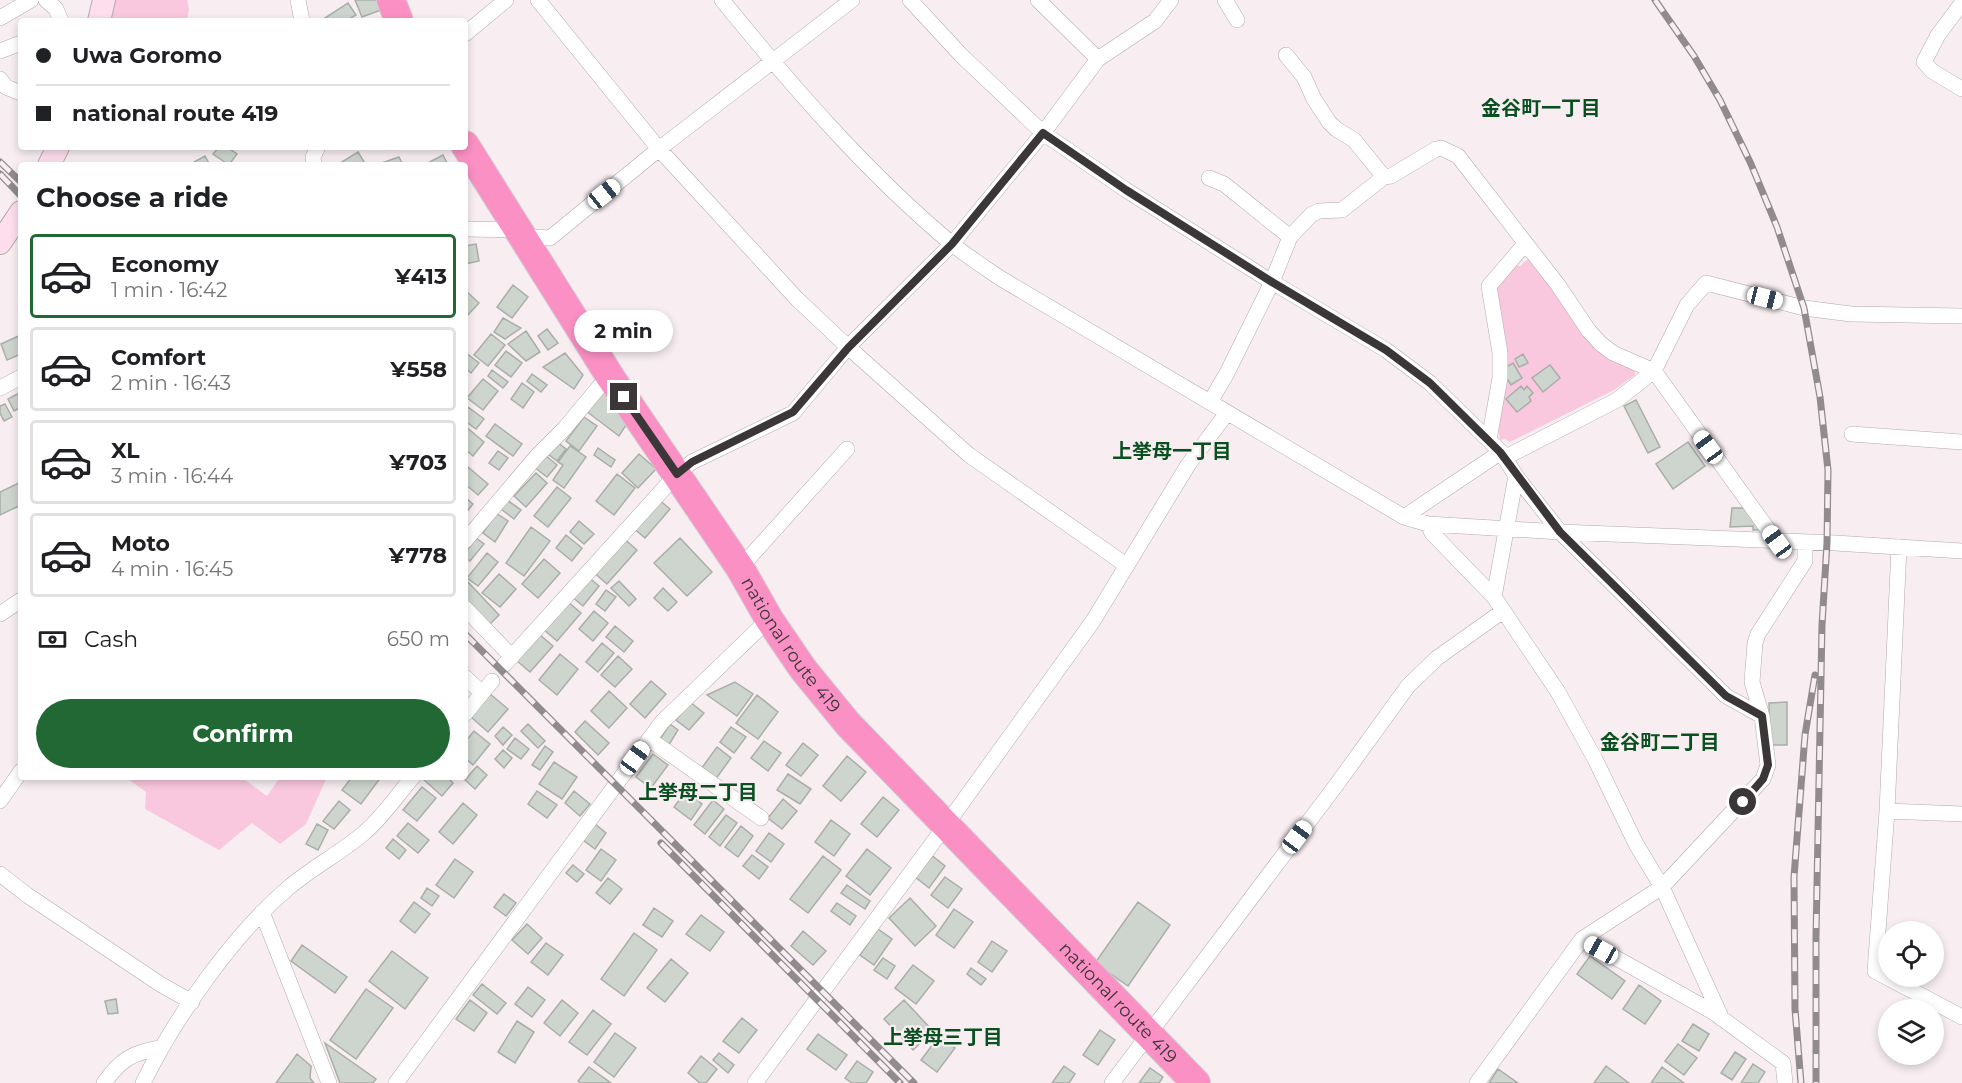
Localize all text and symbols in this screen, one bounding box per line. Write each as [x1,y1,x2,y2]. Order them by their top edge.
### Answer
text: Uwa Goromo [72,42,222,69]
district label: 金谷町一丁目 [1481,96,1601,120]
text: national route 419 [72,100,278,127]
car [584,176,624,212]
text: Choose a ride [36,181,228,214]
icon: car [39,249,93,303]
text: Economy [111,251,219,278]
text: ¥413 [395,263,447,290]
text: 1 min · 16:42 [111,278,227,302]
car [1745,285,1785,311]
callout: 2 min [574,310,674,352]
text: 2 min [594,319,653,343]
icon: car [39,342,93,396]
text: Comfort [111,344,206,371]
text: ¥558 [390,356,447,383]
text: 2 min · 16:43 [111,371,231,395]
route end [610,383,637,410]
car [1690,427,1726,467]
icon: car [39,435,93,489]
text: XL [111,437,140,464]
district label: 上挙母一丁目 [1112,439,1232,463]
text: ¥703 [389,449,447,476]
text: 3 min · 16:44 [111,464,233,488]
car [1759,522,1795,562]
icon: car [39,528,93,582]
text: Moto [111,530,170,557]
text: ¥778 [389,542,447,569]
text: 4 min · 16:45 [111,557,233,581]
street label: national route 419 [736,573,845,717]
icon: cash [36,623,69,656]
text: Cash [84,626,138,653]
text: 650 m [387,627,450,651]
button: Confirm [36,699,450,768]
district label: 金谷町二丁目 [1600,730,1720,754]
car [617,738,653,778]
district label: 上挙母二丁目 [638,780,758,804]
route start [1729,788,1756,815]
car [1279,817,1315,857]
map controls [1878,921,1944,1065]
button: locate [1878,921,1944,987]
car [1581,933,1621,967]
street label: national route 419 [1054,937,1182,1068]
button: layers [1878,999,1944,1065]
district label: 上挙母三丁目 [883,1025,1003,1049]

